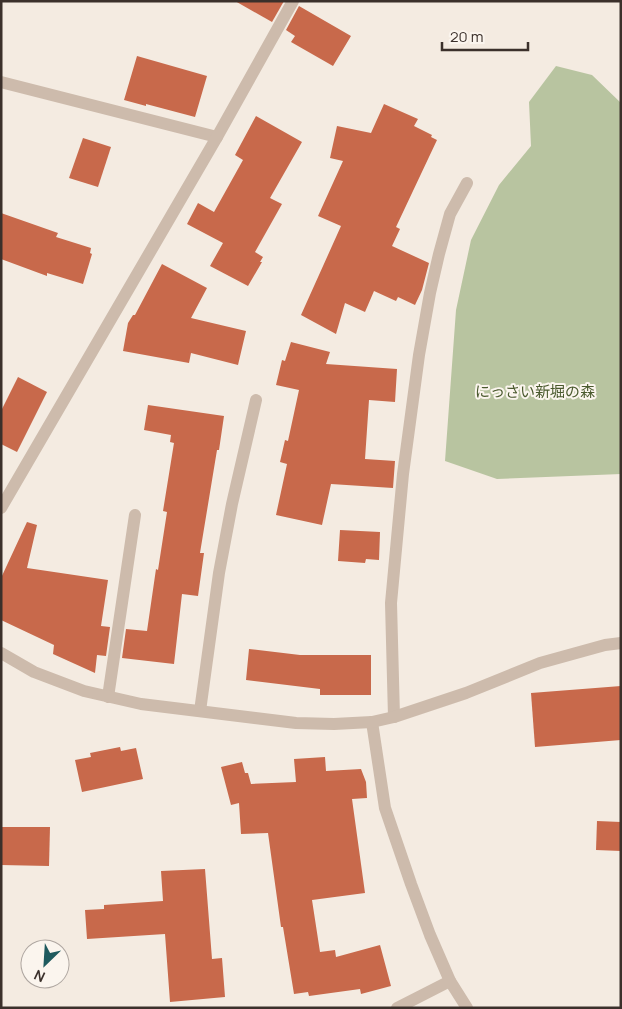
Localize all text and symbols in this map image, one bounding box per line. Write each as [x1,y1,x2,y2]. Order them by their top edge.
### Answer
scale bar [442,20,528,52]
text: 20 m [450,26,483,47]
park label: にっさい新堀の森 [475,381,595,402]
north arrow [20,939,70,989]
text: N [31,965,48,987]

